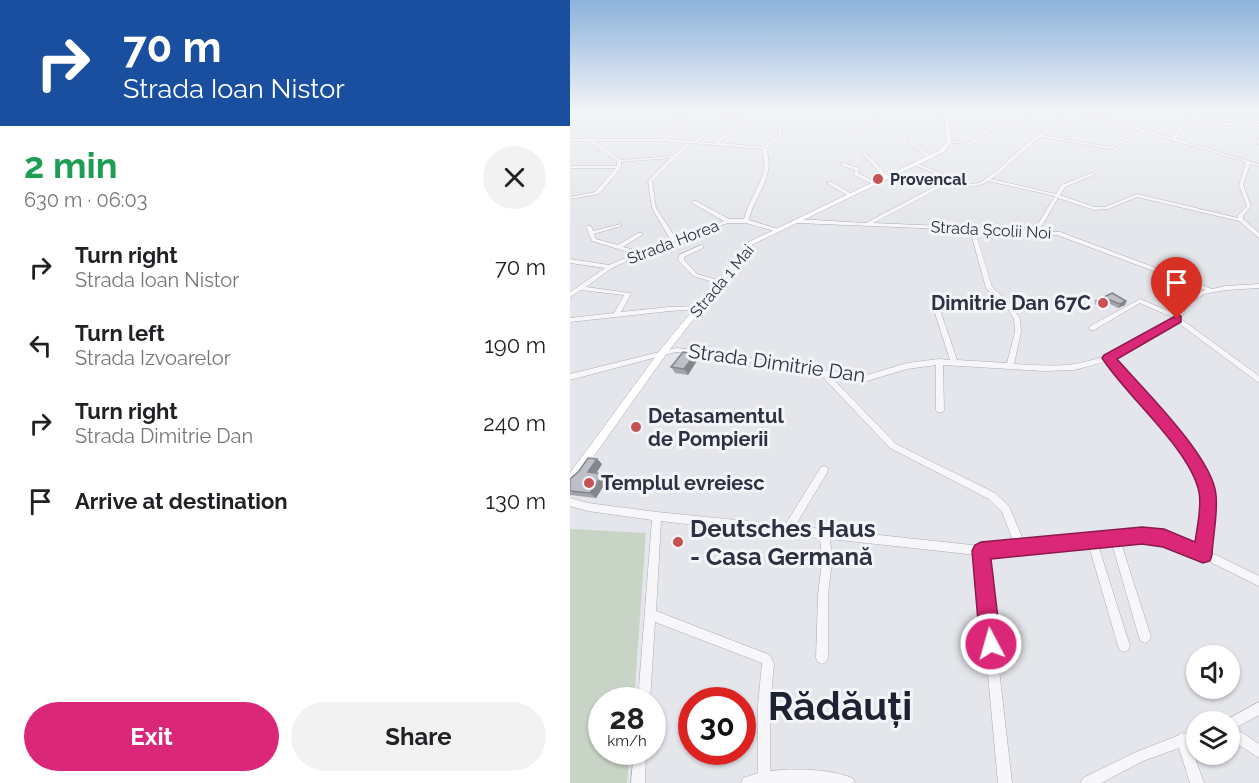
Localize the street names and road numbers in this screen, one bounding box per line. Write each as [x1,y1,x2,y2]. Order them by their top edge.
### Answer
street label: Strada Horea [624,216,722,268]
street label: Strada Școlii Noi [930,217,1052,243]
street label: Strada 1 Mai [686,241,758,321]
street label: Strada Dimitrie Dan [687,339,867,387]

